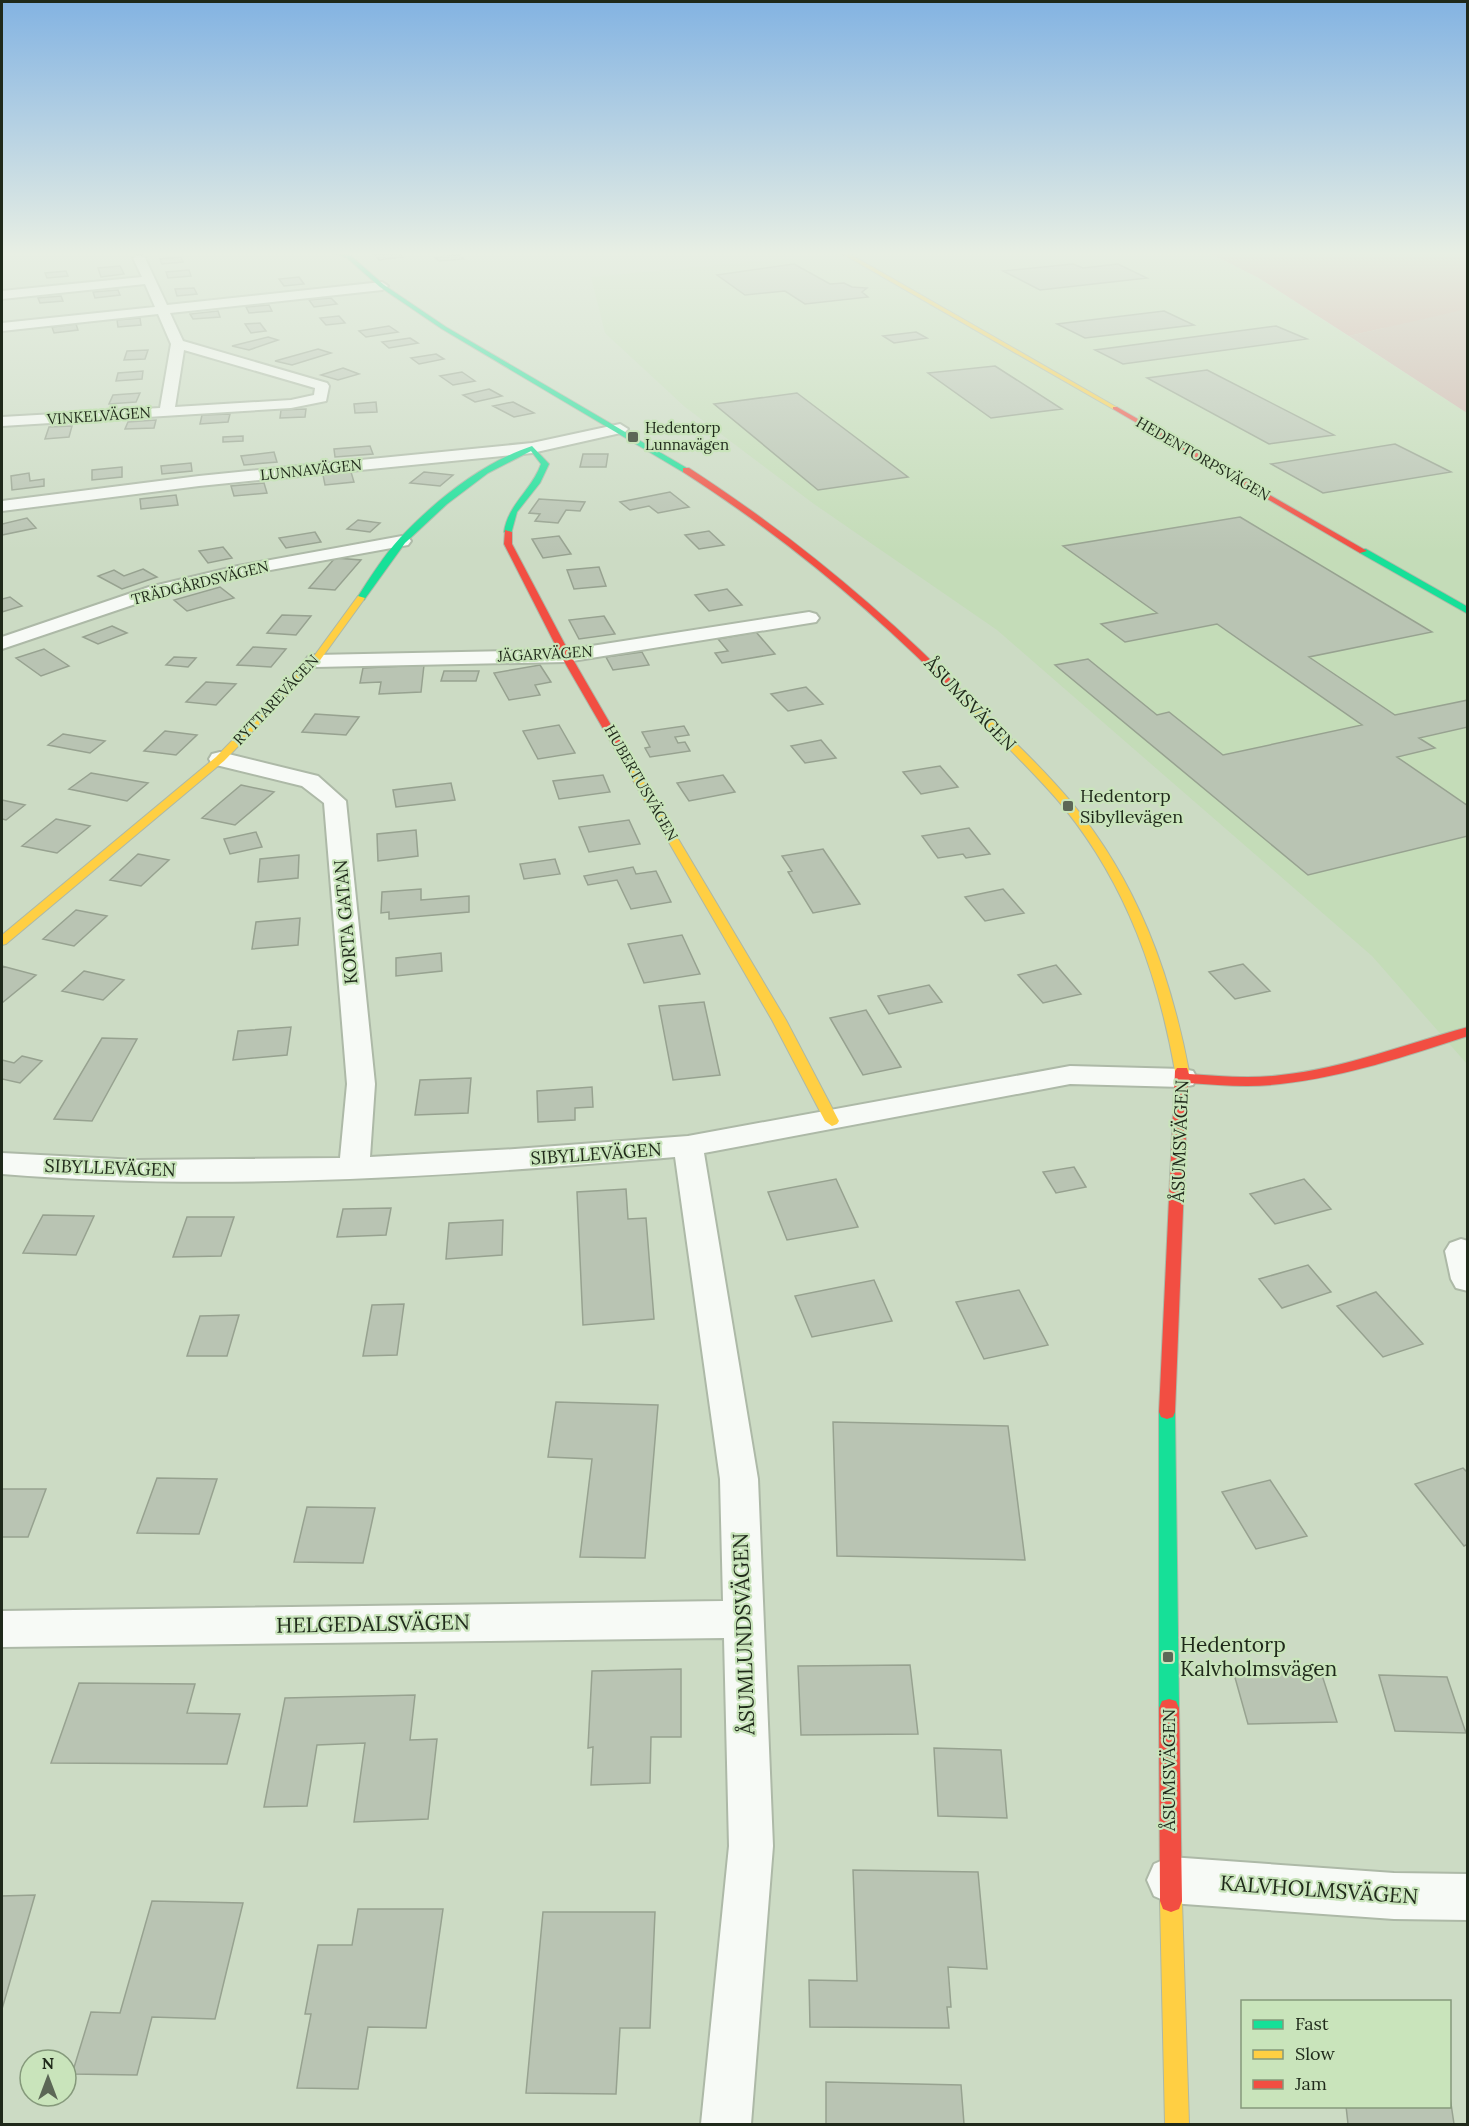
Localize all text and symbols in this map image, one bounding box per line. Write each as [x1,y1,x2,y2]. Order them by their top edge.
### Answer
street label: VINKELVÄGEN [45,402,152,429]
street label: HEDENTORPSVÄGEN [1133,412,1274,505]
place label: Hedentorp Lunnavägen [645,418,729,454]
marker: Hedentorp Lunnavägen [626,430,640,444]
street label: LUNNAVÄGEN [259,455,363,484]
street label: TRÄDGÅRDSVÄGEN [129,556,271,609]
street label: JÄGARVÄGEN [496,642,593,666]
street label: RYTTAREVÄGEN [229,651,322,749]
street label: ÅSUMSVÄGEN [919,651,1021,756]
street label: HUBERTUSVÄGEN [600,721,682,844]
place label: Hedentorp Sibyllevägen [1080,784,1183,828]
marker: Hedentorp Sibyllevägen [1061,799,1075,813]
street label: KORTA GATAN [329,859,362,985]
street label: ÅSUMSVÄGEN [1166,1079,1193,1204]
street label: SIBYLLEVÄGEN [530,1137,662,1170]
street label: SIBYLLEVÄGEN [44,1154,176,1181]
street label: ÅSUMLUNDSVÄGEN [726,1532,761,1737]
street label: HELGEDALSVÄGEN [276,1608,470,1639]
place label: Hedentorp Kalvholmsvägen [1180,1631,1338,1682]
marker: Hedentorp Kalvholmsvägen [1161,1650,1175,1664]
street label: ÅSUMSVÄGEN [1157,1709,1180,1832]
street label: KALVHOLMSVÄGEN [1219,1869,1419,1910]
legend [1241,2000,1451,2108]
text: Fast [1295,2012,1329,2035]
text: Slow [1295,2042,1335,2065]
north arrow [18,2048,78,2108]
text: N [42,2053,54,2073]
text: Jam [1294,2072,1327,2095]

